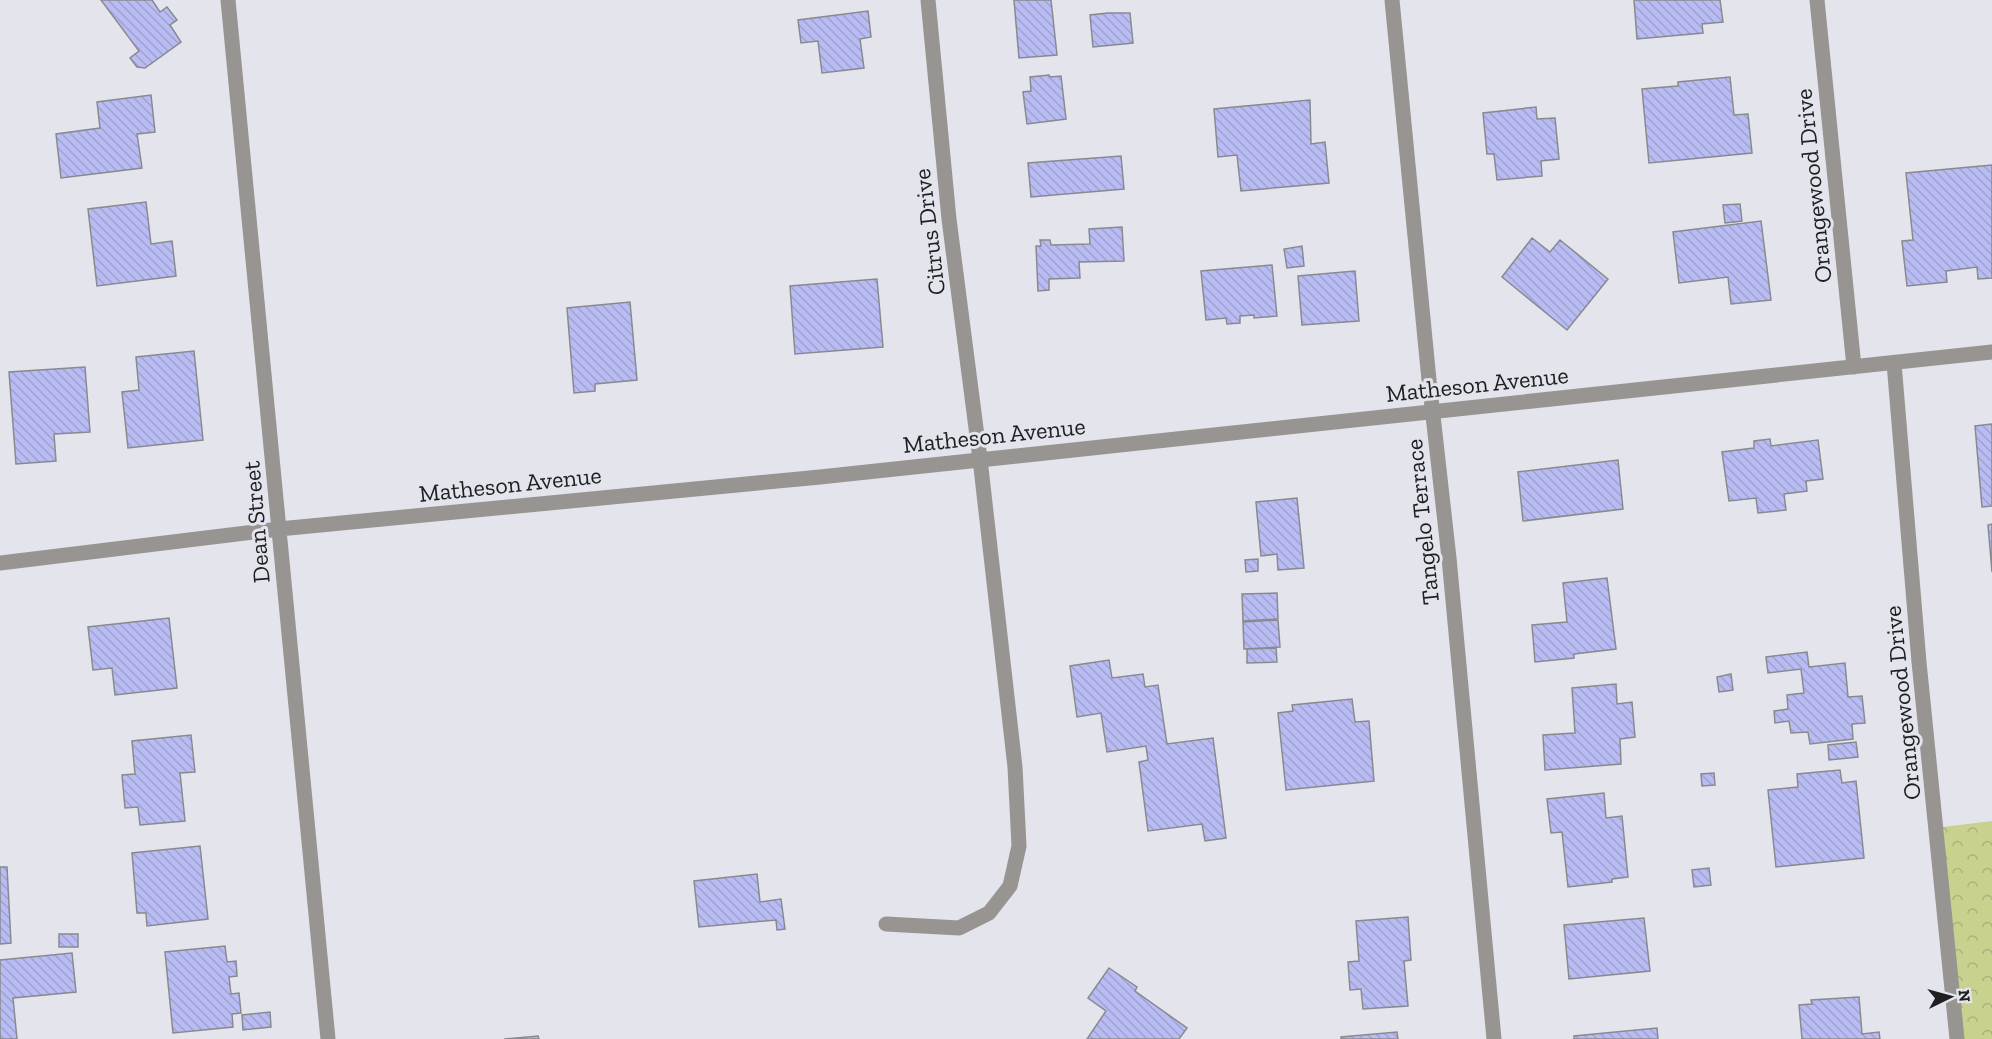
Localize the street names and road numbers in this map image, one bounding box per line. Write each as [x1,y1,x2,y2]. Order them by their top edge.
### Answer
street label: Orangewood Drive [1788,88,1838,284]
street label: Citrus Drive [907,167,951,297]
street label: Matheson Avenue [1384,360,1570,408]
street label: Matheson Avenue [901,411,1087,459]
street label: Tangelo Terrace [1399,438,1445,606]
street label: Dean Street [236,460,276,584]
street label: Matheson Avenue [417,460,603,508]
street label: Orangewood Drive [1877,605,1927,801]

